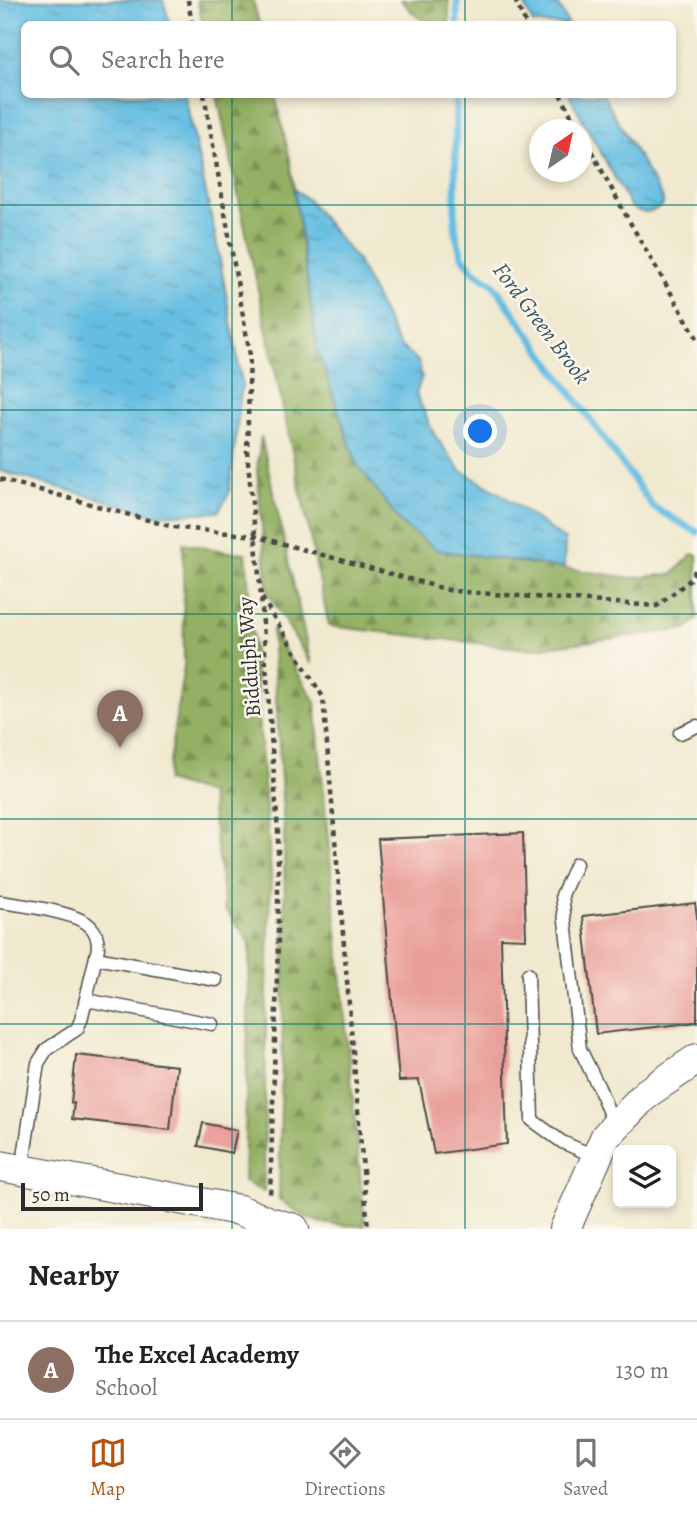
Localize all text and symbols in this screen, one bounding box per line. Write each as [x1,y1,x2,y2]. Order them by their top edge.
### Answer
search box [21,21,676,98]
icon: search [45,41,83,79]
text: Search here [101,42,225,77]
north arrow [529,119,592,182]
water label: Ford Green Brook [485,256,598,391]
your location [463,414,497,448]
street label: Biddulph Way [231,595,267,718]
pin: A [97,690,143,748]
map controls [613,1145,676,1208]
button: layers [613,1145,676,1208]
scale bar [21,1180,203,1212]
text: 50 m [32,1182,70,1208]
text: Nearby [28,1255,119,1295]
text: The Excel Academy [95,1337,299,1372]
text: A [44,1355,58,1386]
text: 130 m [616,1355,669,1386]
text: School [95,1372,157,1403]
tab: Map [89,1434,127,1502]
tab: Directions [304,1434,386,1502]
tab: Saved [563,1434,608,1502]

